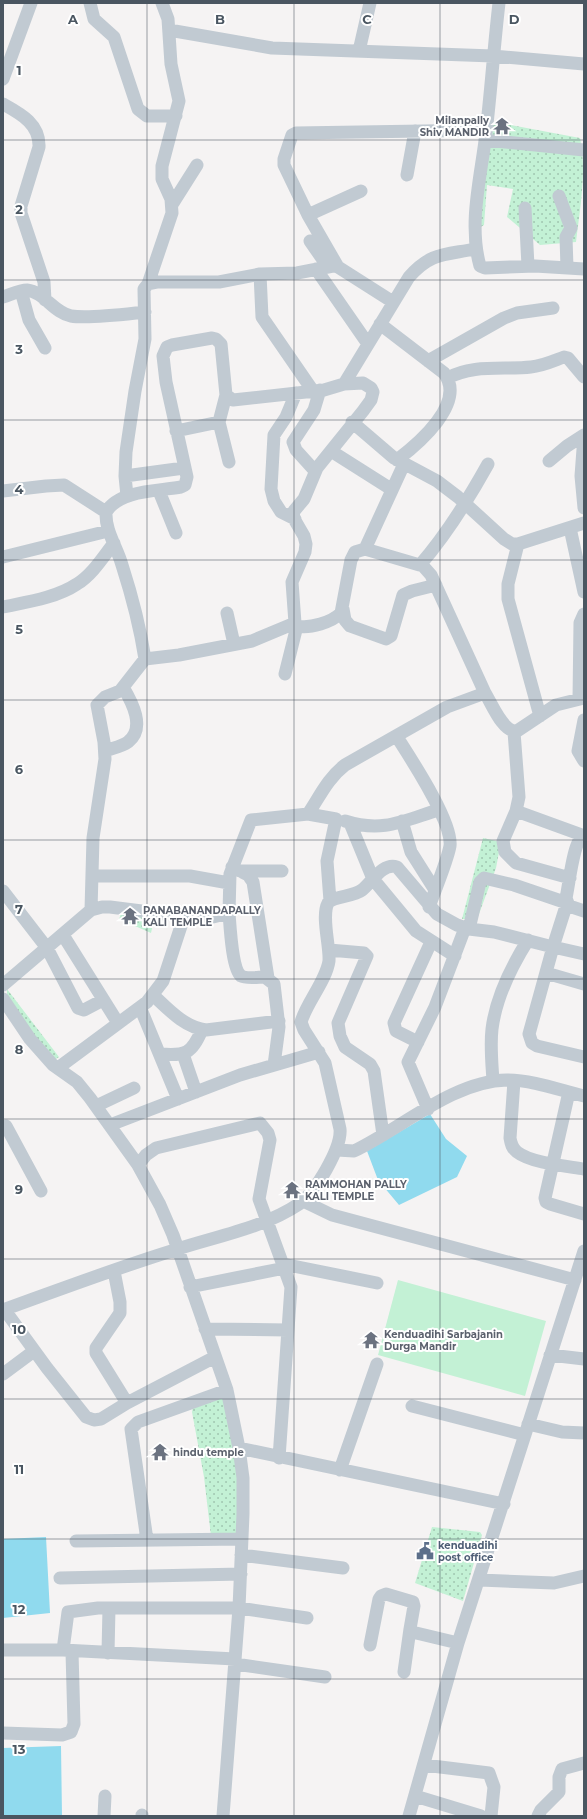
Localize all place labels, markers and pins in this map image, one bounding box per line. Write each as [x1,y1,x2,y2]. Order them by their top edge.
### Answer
place label: Milanpally Shiv MANDIR [420,114,490,139]
temple icon: Milanpally Shiv MANDIR [492,116,512,136]
place label: PANABANANDAPALLY KALI TEMPLE [143,904,261,929]
temple icon: PANABANANDAPALLY KALI TEMPLE [120,906,140,926]
place label: RAMMOHAN PALLY KALI TEMPLE [305,1178,407,1203]
temple icon: RAMMOHAN PALLY KALI TEMPLE [282,1180,302,1200]
place label: Kenduadihi Sarbajanin Durga Mandir [384,1328,503,1353]
temple icon: Kenduadihi Sarbajanin Durga Mandir [361,1330,381,1350]
temple icon: hindu temple [150,1442,170,1462]
place label: hindu temple [173,1446,244,1459]
place label: kenduadihi post office [438,1539,497,1564]
public building icon: kenduadihi post office [415,1541,435,1561]

